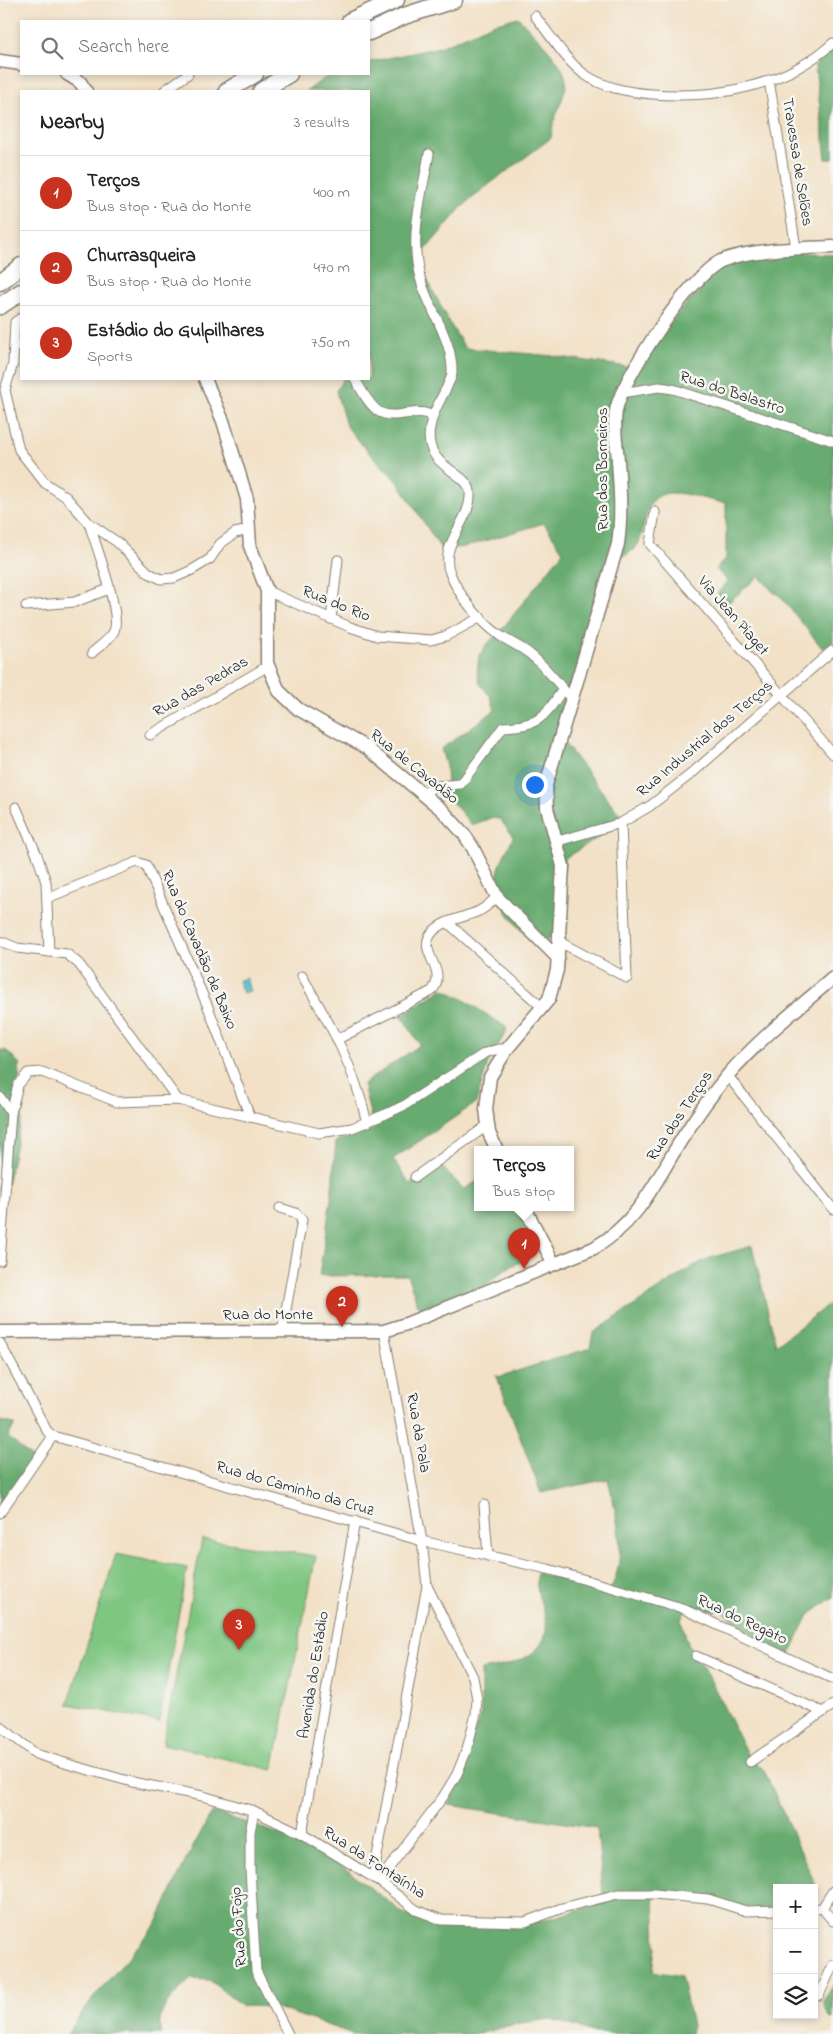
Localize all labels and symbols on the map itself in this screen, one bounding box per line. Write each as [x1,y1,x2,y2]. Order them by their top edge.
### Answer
street label: Travessa de Selões [775,96,819,228]
street label: Rua do Balastro [676,365,788,421]
street label: Rua dos Borneiros [591,407,615,531]
street label: Via Jean Piaget [691,570,775,662]
street label: Rua do Rio [298,579,374,629]
street label: Rua das Pedras [149,650,253,724]
street label: Rua Industrial dos Terços [632,675,778,803]
street label: Rua de Cavadão [364,724,464,810]
your location [522,772,548,798]
street label: Rua do Cavadão de Baixo [155,867,243,1033]
street label: Rua dos Terços [641,1066,719,1166]
pin: 1 [508,1228,540,1269]
pin: 2 [326,1286,358,1327]
street label: Rua do Monte [223,1303,314,1327]
street label: Rua da Pala [399,1391,437,1475]
street label: Rua do Caminho da Cruz [213,1455,377,1523]
street label: Rua do Regato [693,1589,791,1651]
pin: 3 [223,1609,255,1650]
street label: Avenida do Estádio [292,1609,336,1741]
street label: Rua da Fontaínha [318,1821,430,1905]
street label: Rua do Fojo [224,1886,254,1968]

